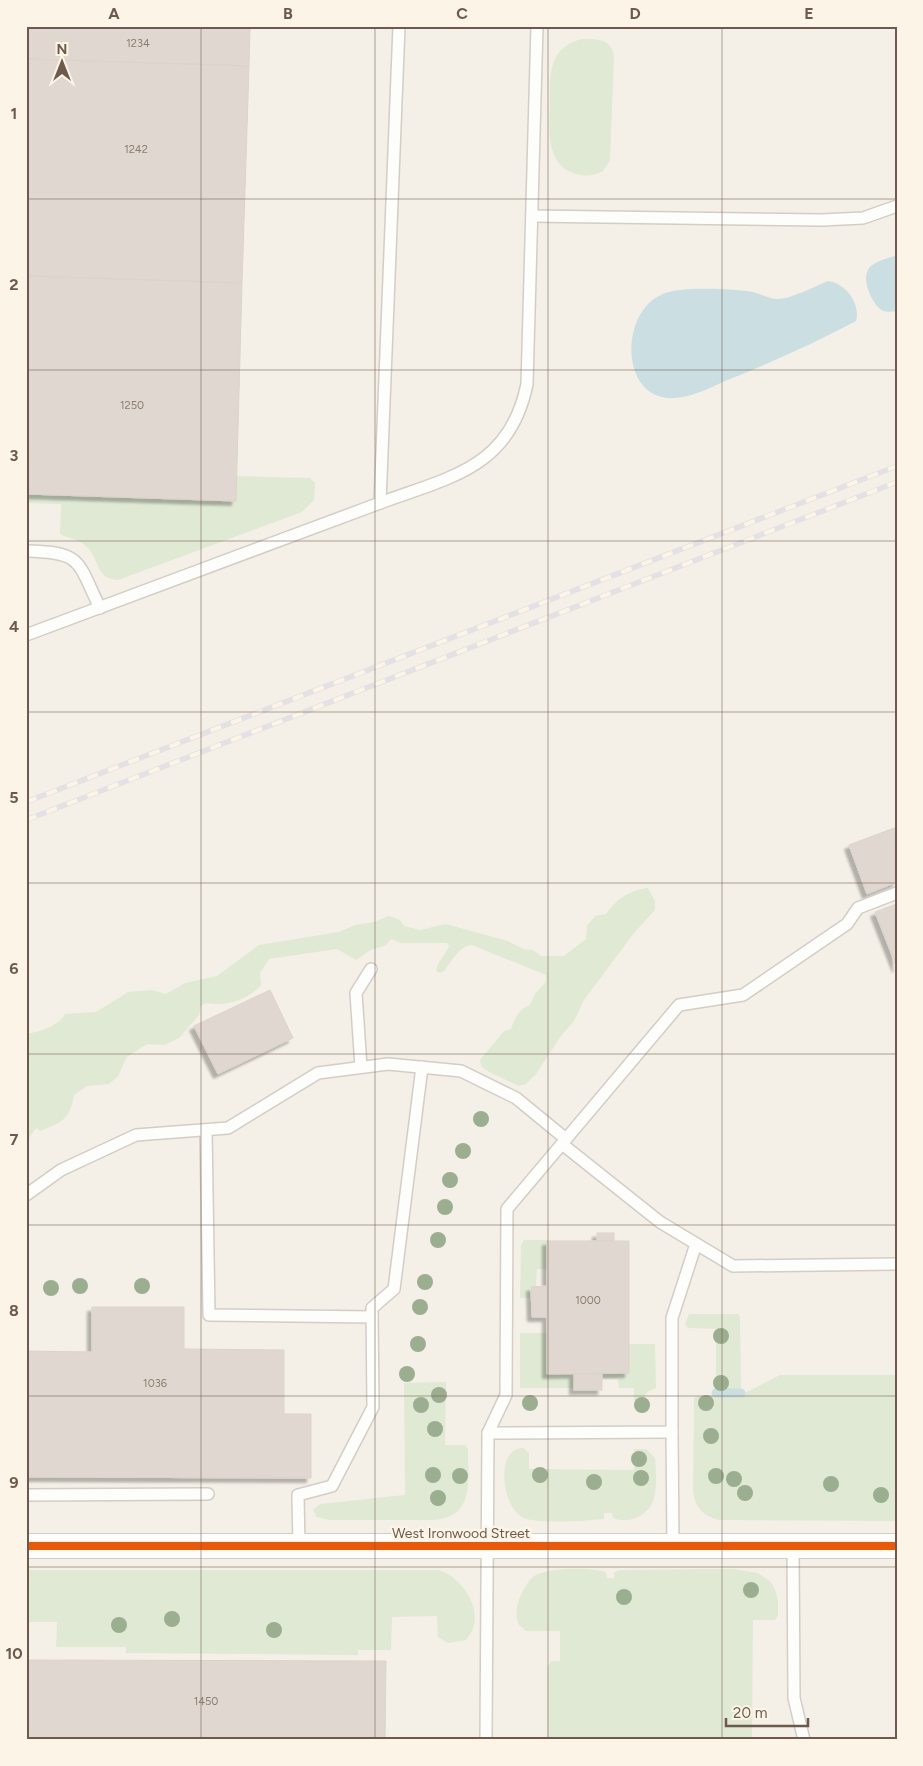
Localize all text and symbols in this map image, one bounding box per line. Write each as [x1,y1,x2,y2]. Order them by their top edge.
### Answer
text: A [108,4,120,23]
text: B [283,4,293,23]
text: C [456,4,468,23]
text: D [629,4,641,23]
text: E [804,4,814,23]
house number: 1234 [126,37,150,50]
north arrow [38,38,88,88]
text: N [57,41,67,58]
text: 1 [11,104,17,123]
house number: 1242 [124,143,148,156]
text: 2 [9,275,19,294]
house number: 1250 [120,399,144,412]
text: 3 [10,446,19,465]
text: 4 [9,617,19,636]
text: 5 [9,788,19,807]
text: 6 [9,959,19,978]
text: 7 [10,1130,19,1149]
house number: 1000 [575,1294,601,1307]
text: 8 [9,1301,19,1320]
house number: 1036 [143,1377,167,1390]
text: 9 [9,1473,19,1492]
street label: West Ironwood Street [392,1525,530,1542]
text: 10 [5,1644,23,1663]
house number: 1450 [194,1695,218,1708]
scale bar [726,1696,808,1728]
text: 20 m [733,1704,767,1722]

